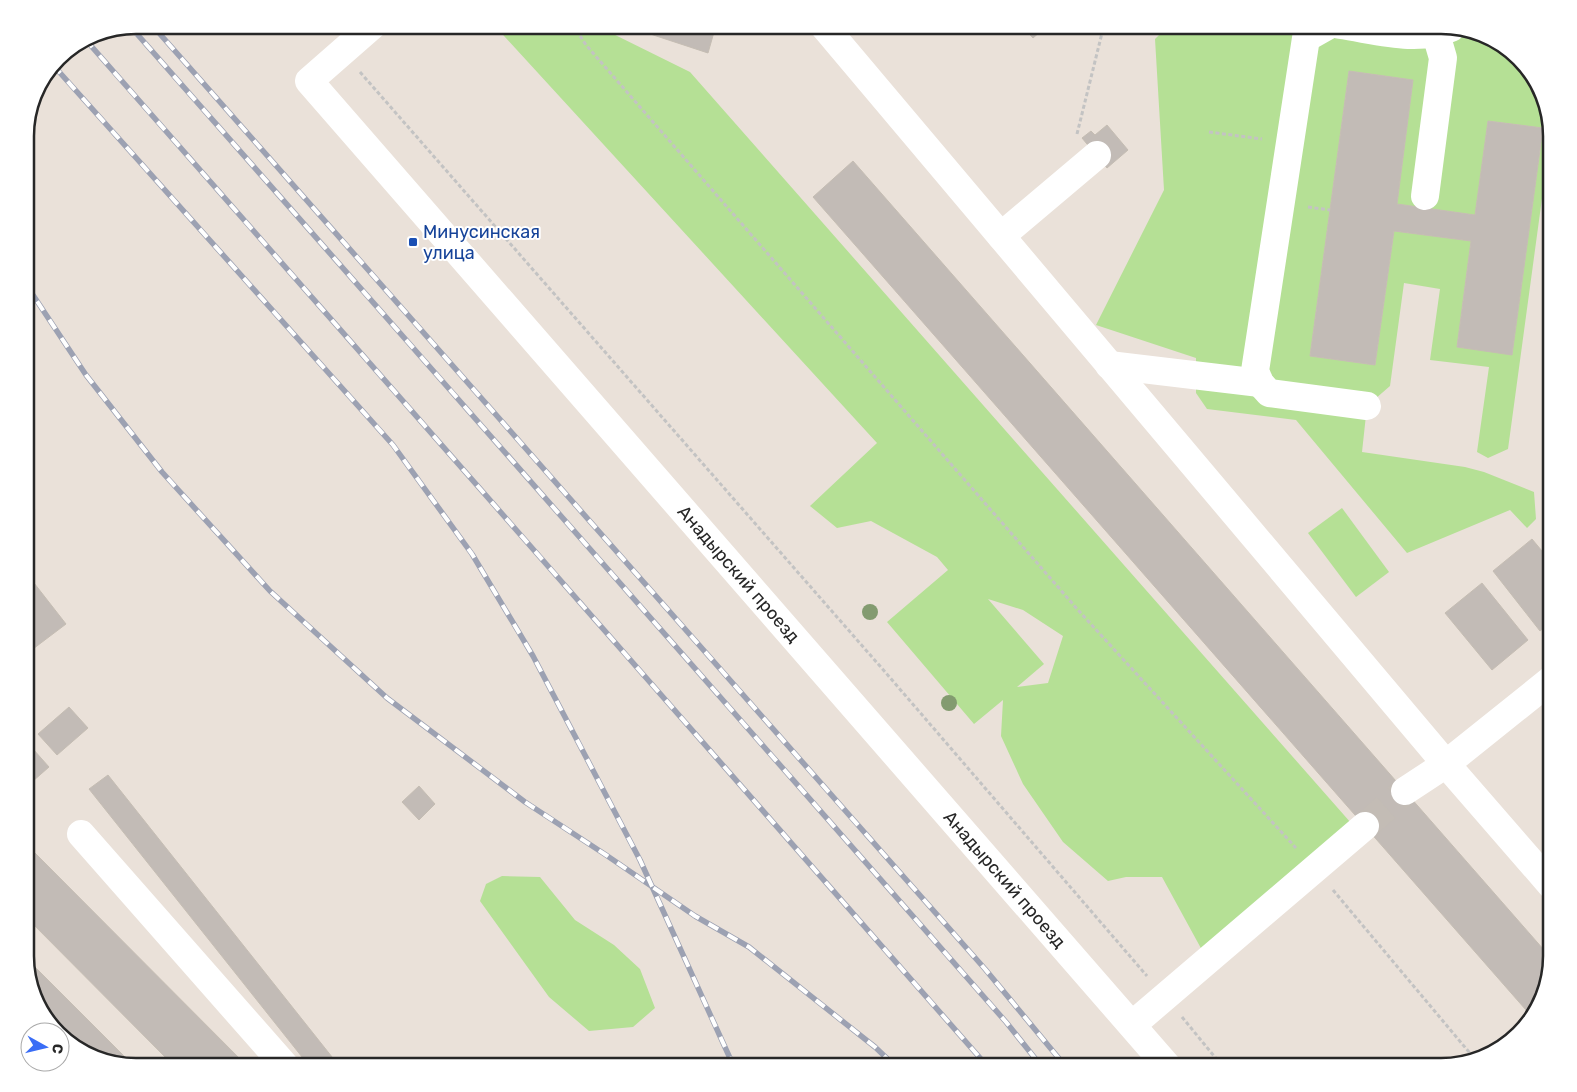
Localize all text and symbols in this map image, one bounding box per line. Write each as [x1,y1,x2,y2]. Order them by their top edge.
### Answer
place label: Минусинская улица [423,221,540,264]
marker: Минусинская улица [407,236,419,248]
street label: Анадырский проезд [673,501,804,647]
street label: Анадырский проезд [939,806,1071,953]
north arrow [20,1022,70,1072]
text: С [48,1043,66,1055]

